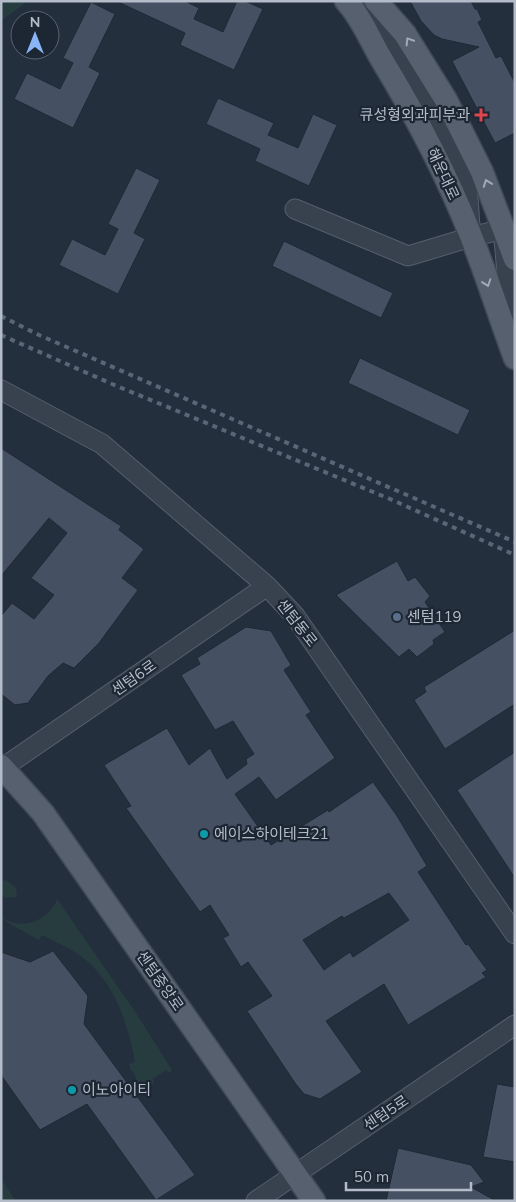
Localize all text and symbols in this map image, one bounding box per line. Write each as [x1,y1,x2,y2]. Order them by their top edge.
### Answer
north arrow [10,10,60,60]
text: N [30,13,40,31]
one-way arrow [406,37,415,46]
place label: 큐성형외과피부과 [360,105,470,124]
marker: 큐성형외과피부과 [474,108,488,122]
street label: 해운대로 [423,145,464,203]
one-way arrow [483,179,493,188]
one-way arrow [481,278,491,286]
street label: 센텀동로 [273,595,322,650]
place label: 센텀119 [407,607,462,626]
marker: 센텀119 [391,611,403,623]
street label: 센텀6로 [108,655,160,700]
place label: 에이스하이테크21 [214,824,329,843]
marker: 에이스하이테크21 [198,828,210,840]
street label: 센텀중앙로 [133,947,188,1014]
place label: 이노아이티 [82,1080,151,1099]
marker: 이노아이티 [66,1084,78,1096]
street label: 센텀5로 [360,1091,412,1135]
scale bar [346,1160,471,1192]
text: 50 m [354,1167,389,1186]

